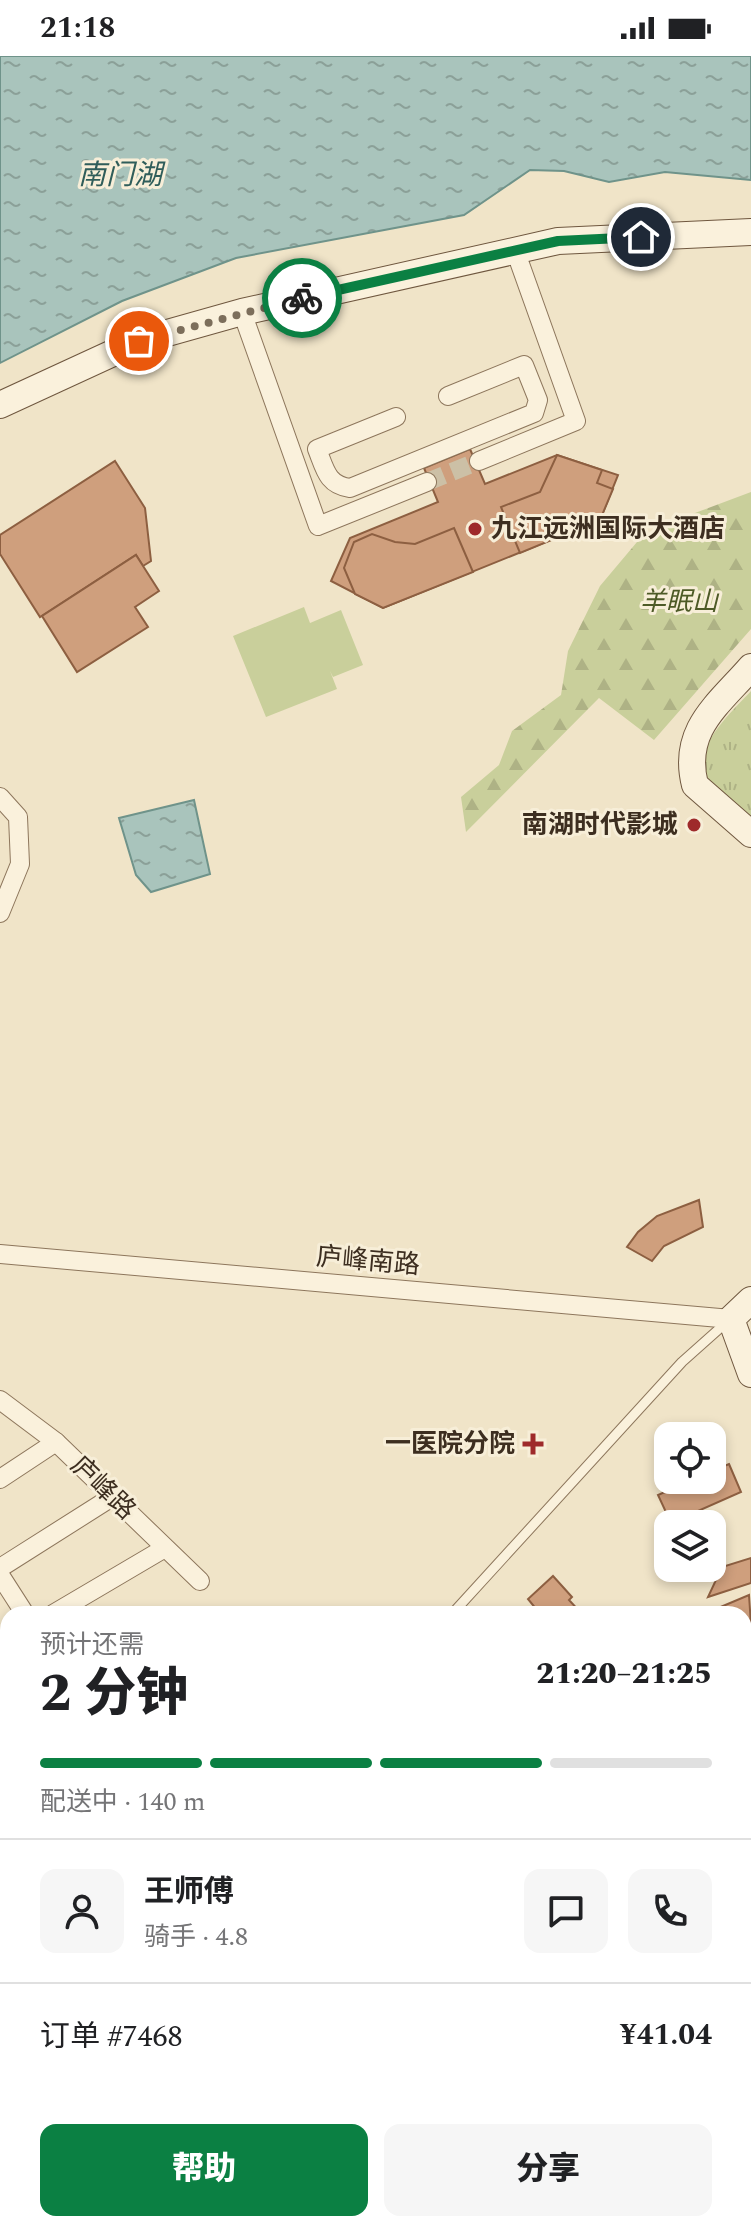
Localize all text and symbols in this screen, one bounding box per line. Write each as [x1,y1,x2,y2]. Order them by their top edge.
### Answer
text: 21:18 [40,5,115,51]
water label: 南门湖 [78,154,166,197]
pin [607,203,675,271]
icon: home [619,215,663,259]
courier [262,258,342,338]
icon: bike [280,276,324,320]
pin [105,307,173,375]
icon: bag [117,319,161,363]
place label: 九江远洲国际大酒店 [491,509,725,549]
marker: 九江远洲国际大酒店 [466,520,484,538]
park label: 羊眠山 [640,582,720,622]
place label: 南湖时代影城 [522,805,678,845]
marker: 南湖时代影城 [685,816,703,834]
street label: 庐峰南路 [314,1237,422,1285]
map controls [654,1422,726,1582]
button: locate [654,1422,726,1494]
place label: 一医院分院 [385,1424,515,1464]
marker: 一医院分院 [522,1433,544,1455]
street label: 庐峰路 [61,1447,145,1529]
button: layers [654,1510,726,1582]
text: 预计还需 [40,1625,144,1665]
text: 21:20–21:25 [536,1651,712,1697]
text: 2 分钟 [40,1655,188,1734]
text: 配送中 · 140 m [40,1782,205,1822]
button: person [40,1869,124,1953]
text: 王师傅 [144,1869,234,1915]
button: chat [524,1869,608,1953]
button: phone [628,1869,712,1953]
text: 骑手 · 4.8 [144,1917,248,1957]
text: ¥41.04 [620,2012,712,2058]
text: 订单 #7468 [40,2014,183,2060]
button: 帮助 [40,2124,368,2216]
button: 分享 [384,2124,712,2216]

